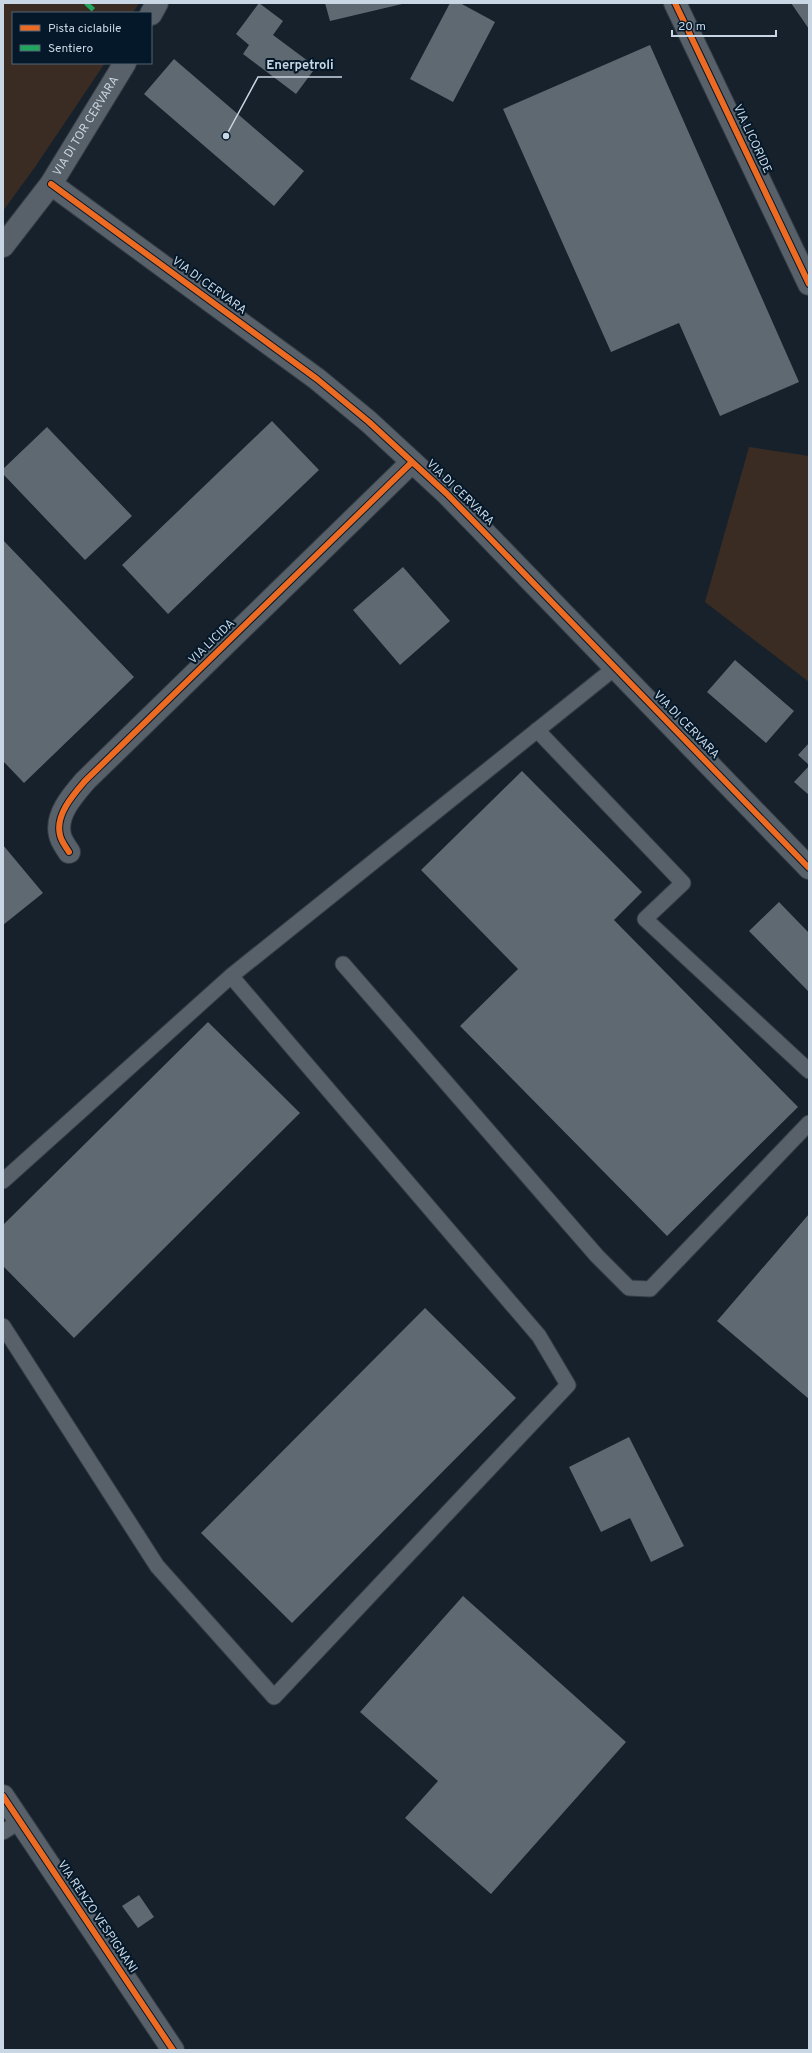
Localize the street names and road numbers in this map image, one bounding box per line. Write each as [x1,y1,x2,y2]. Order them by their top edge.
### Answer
street label: VIA DI TOR CERVARA [50,73,123,179]
street label: VIA LICORIDE [729,102,775,176]
street label: VIA DI CERVARA [168,253,250,319]
street label: VIA DI CERVARA [423,456,497,530]
street label: VIA LICIDA [185,616,239,668]
street label: VIA DI CERVARA [649,688,723,762]
street label: VIA RENZO VESPIGNANI [53,1858,141,1976]

